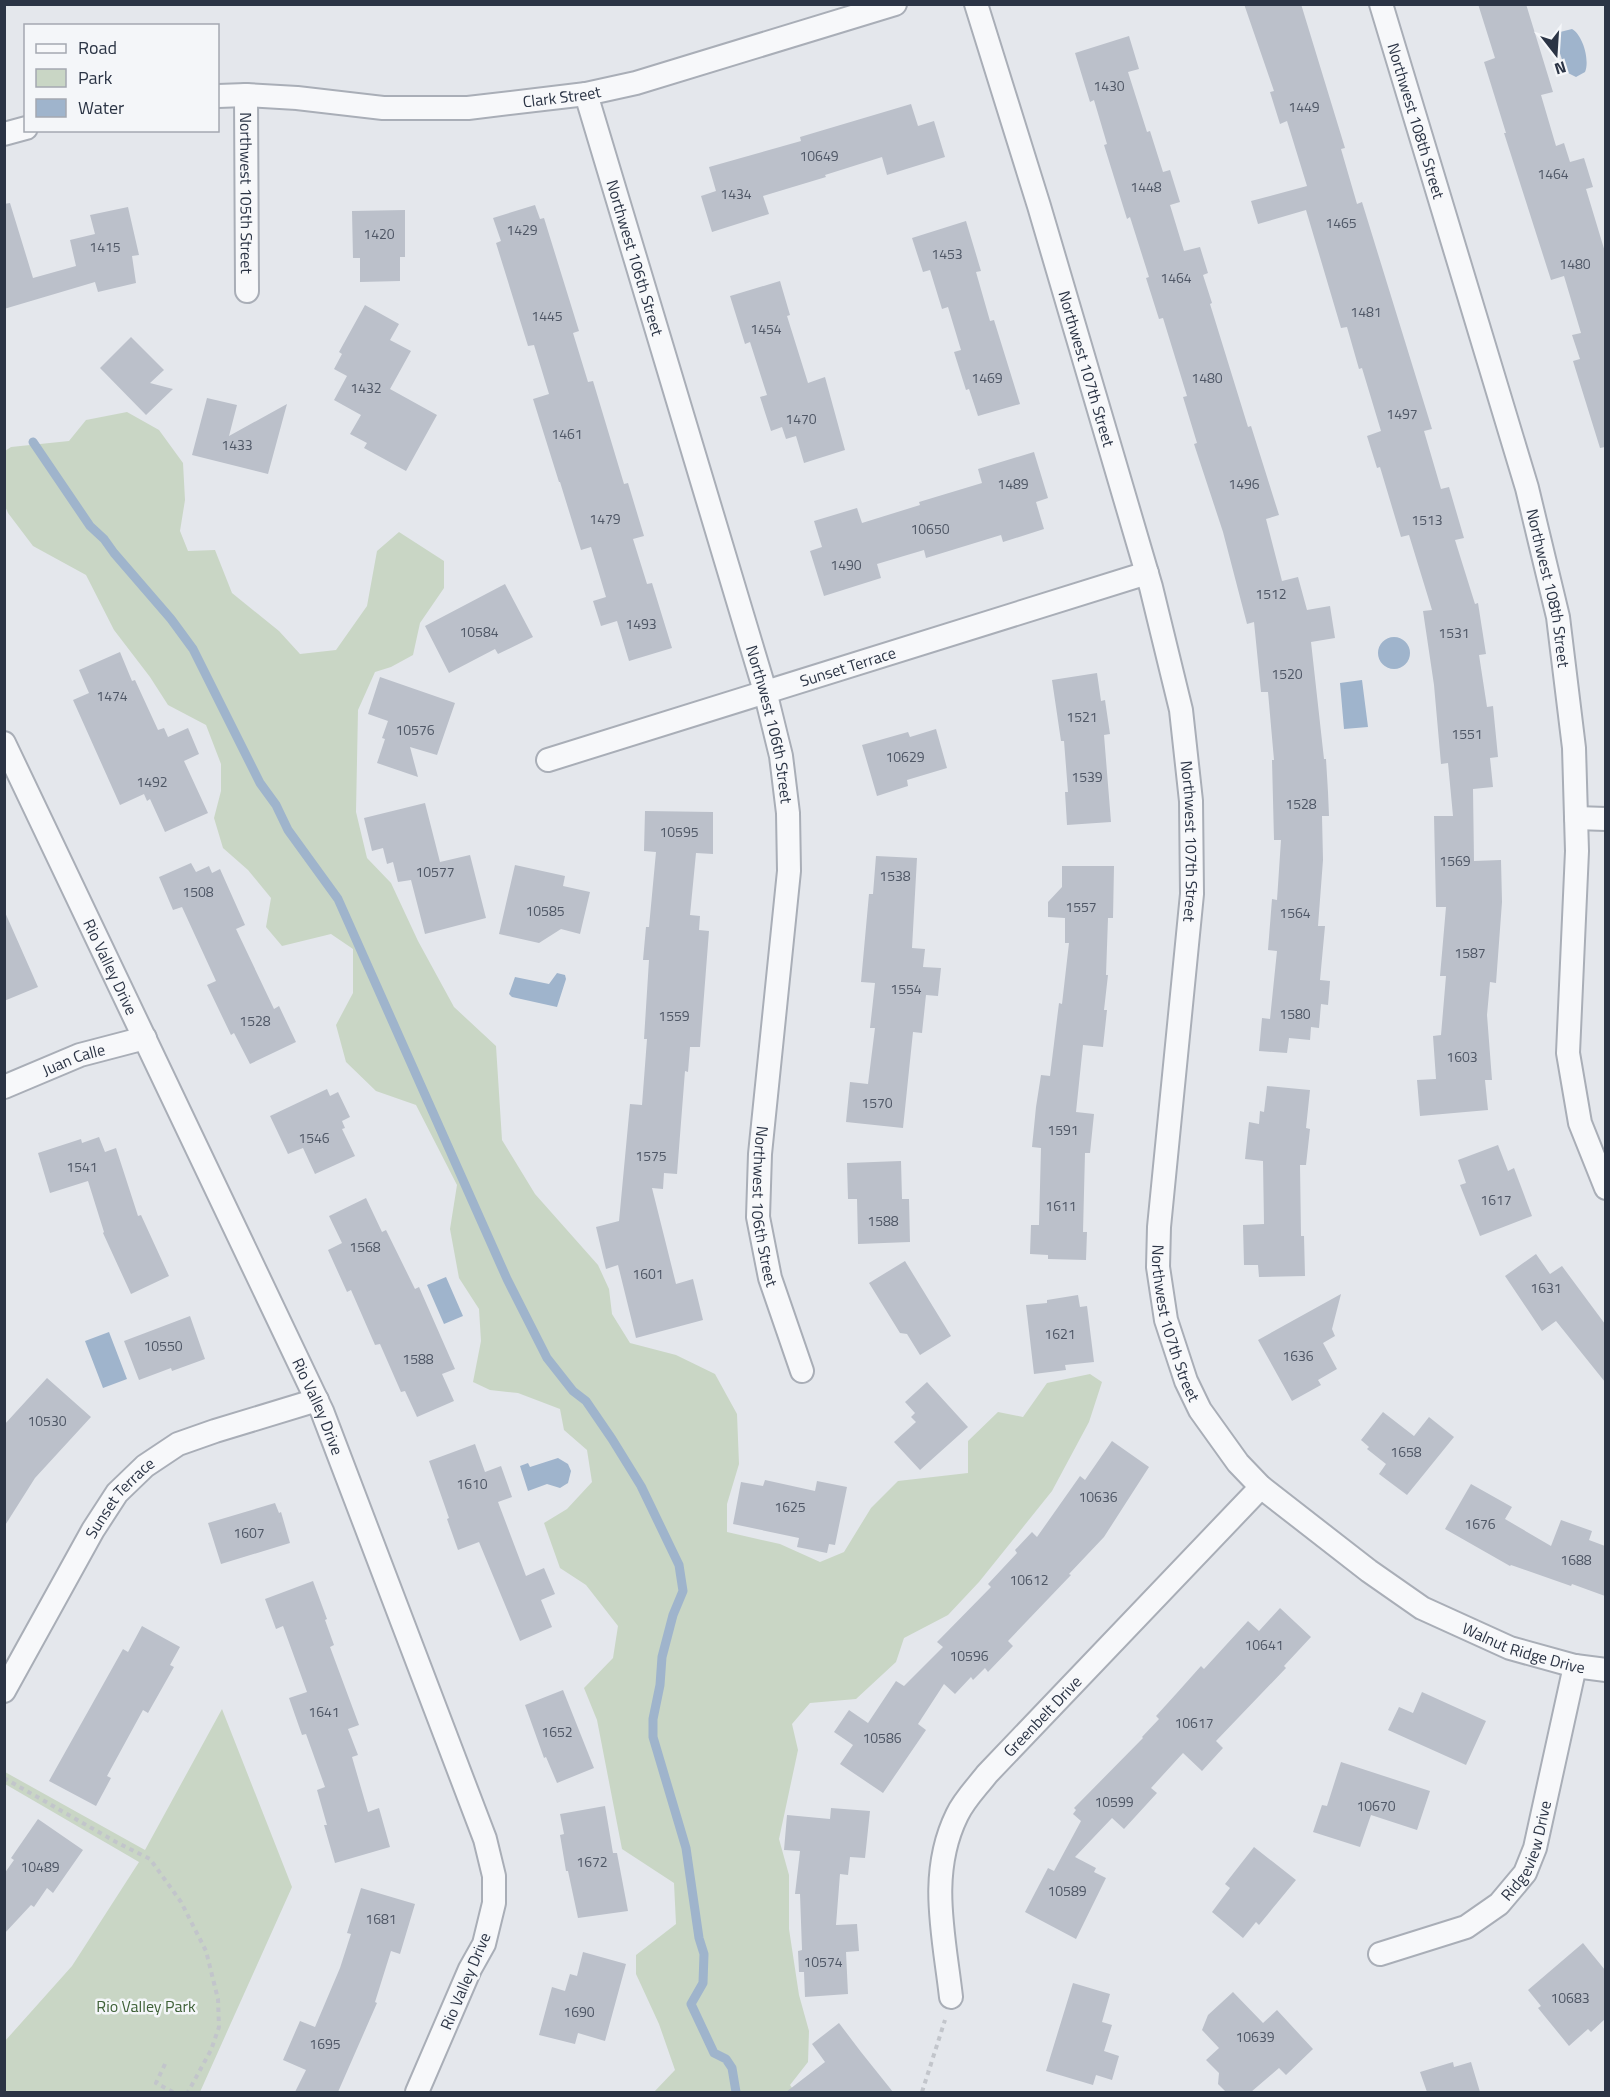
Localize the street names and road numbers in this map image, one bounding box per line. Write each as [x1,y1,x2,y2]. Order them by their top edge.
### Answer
street label: Northwest 108th Street [1381,40,1451,202]
street label: Clark Street [521,79,603,113]
street label: Northwest 105th Street [234,112,259,274]
street label: Northwest 106th Street [600,177,670,339]
street label: Northwest 107th Street [1052,288,1121,450]
street label: Northwest 108th Street [1520,506,1576,669]
street label: Sunset Terrace [797,640,899,693]
street label: Northwest 106th Street [740,642,799,805]
street label: Northwest 107th Street [1175,759,1204,923]
street label: Rio Valley Drive [77,915,144,1019]
street label: Juan Calle [38,1037,108,1082]
street label: Northwest 106th Street [746,1125,784,1290]
street label: Northwest 107th Street [1146,1244,1206,1406]
street label: Rio Valley Drive [286,1354,350,1458]
street label: Sunset Terrace [79,1451,159,1543]
street label: Walnut Ridge Drive [1458,1616,1586,1679]
street label: Greenbelt Drive [997,1670,1087,1762]
street label: Ridgeview Drive [1495,1798,1557,1906]
street label: Rio Valley Drive [434,1929,496,2033]

